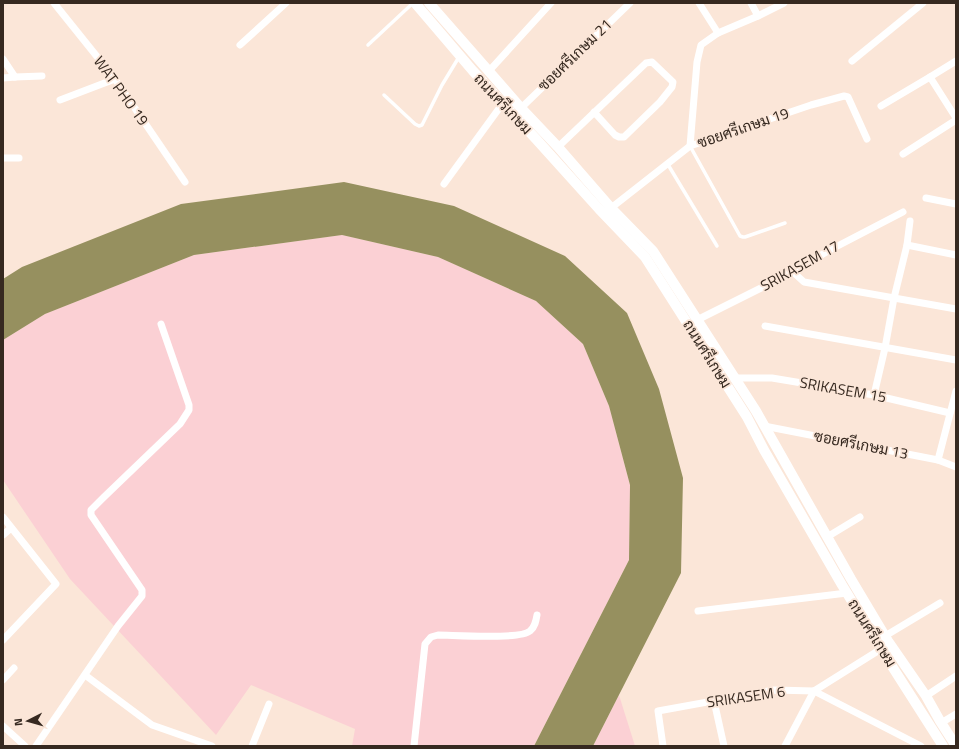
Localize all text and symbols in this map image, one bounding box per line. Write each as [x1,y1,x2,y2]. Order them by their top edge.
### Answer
street label: ซอยศรีเกษม 21 [532,13,617,96]
street label: WAT PHO 19 [88,51,155,130]
street label: ถนนศรีเกษม [469,68,538,140]
street label: ซอยศรีเกษม 19 [694,101,792,154]
street label: SRIKASEM 17 [756,234,844,297]
street label: ถนนศรีเกษม [677,315,738,392]
street label: SRIKASEM 15 [798,371,888,408]
street label: ซอยศรีเกษม 13 [812,424,910,465]
street label: ถนนศรีเกษม [842,594,903,671]
street label: SRIKASEM 6 [705,680,787,713]
north arrow [8,701,48,741]
text: N [10,717,26,727]

